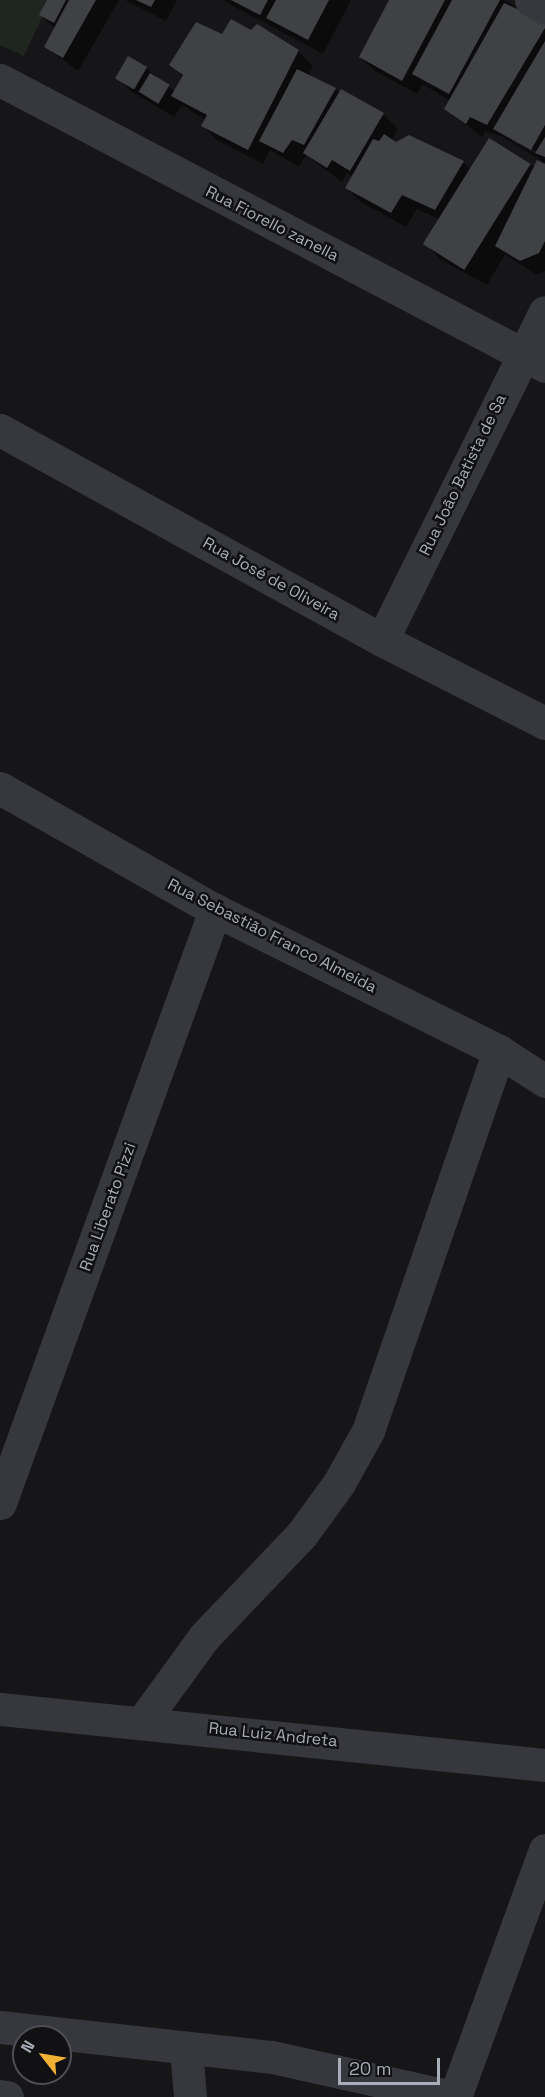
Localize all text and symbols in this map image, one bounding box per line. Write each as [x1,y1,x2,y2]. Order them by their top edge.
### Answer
street label: Rua Fiorello zanella [202,182,342,266]
street label: Rua João Batista de Sa [415,391,511,559]
street label: Rua José de Oliveira [199,533,343,625]
street label: Rua Sebastião Franco Almeida [164,875,380,997]
street label: Rua Liberato Pizzi [76,1140,140,1274]
street label: Rua Luiz Andreta [208,1719,338,1751]
north arrow [12,2025,72,2085]
text: N [16,2037,40,2057]
scale bar [341,2046,443,2084]
text: 20 m [349,2057,392,2080]

